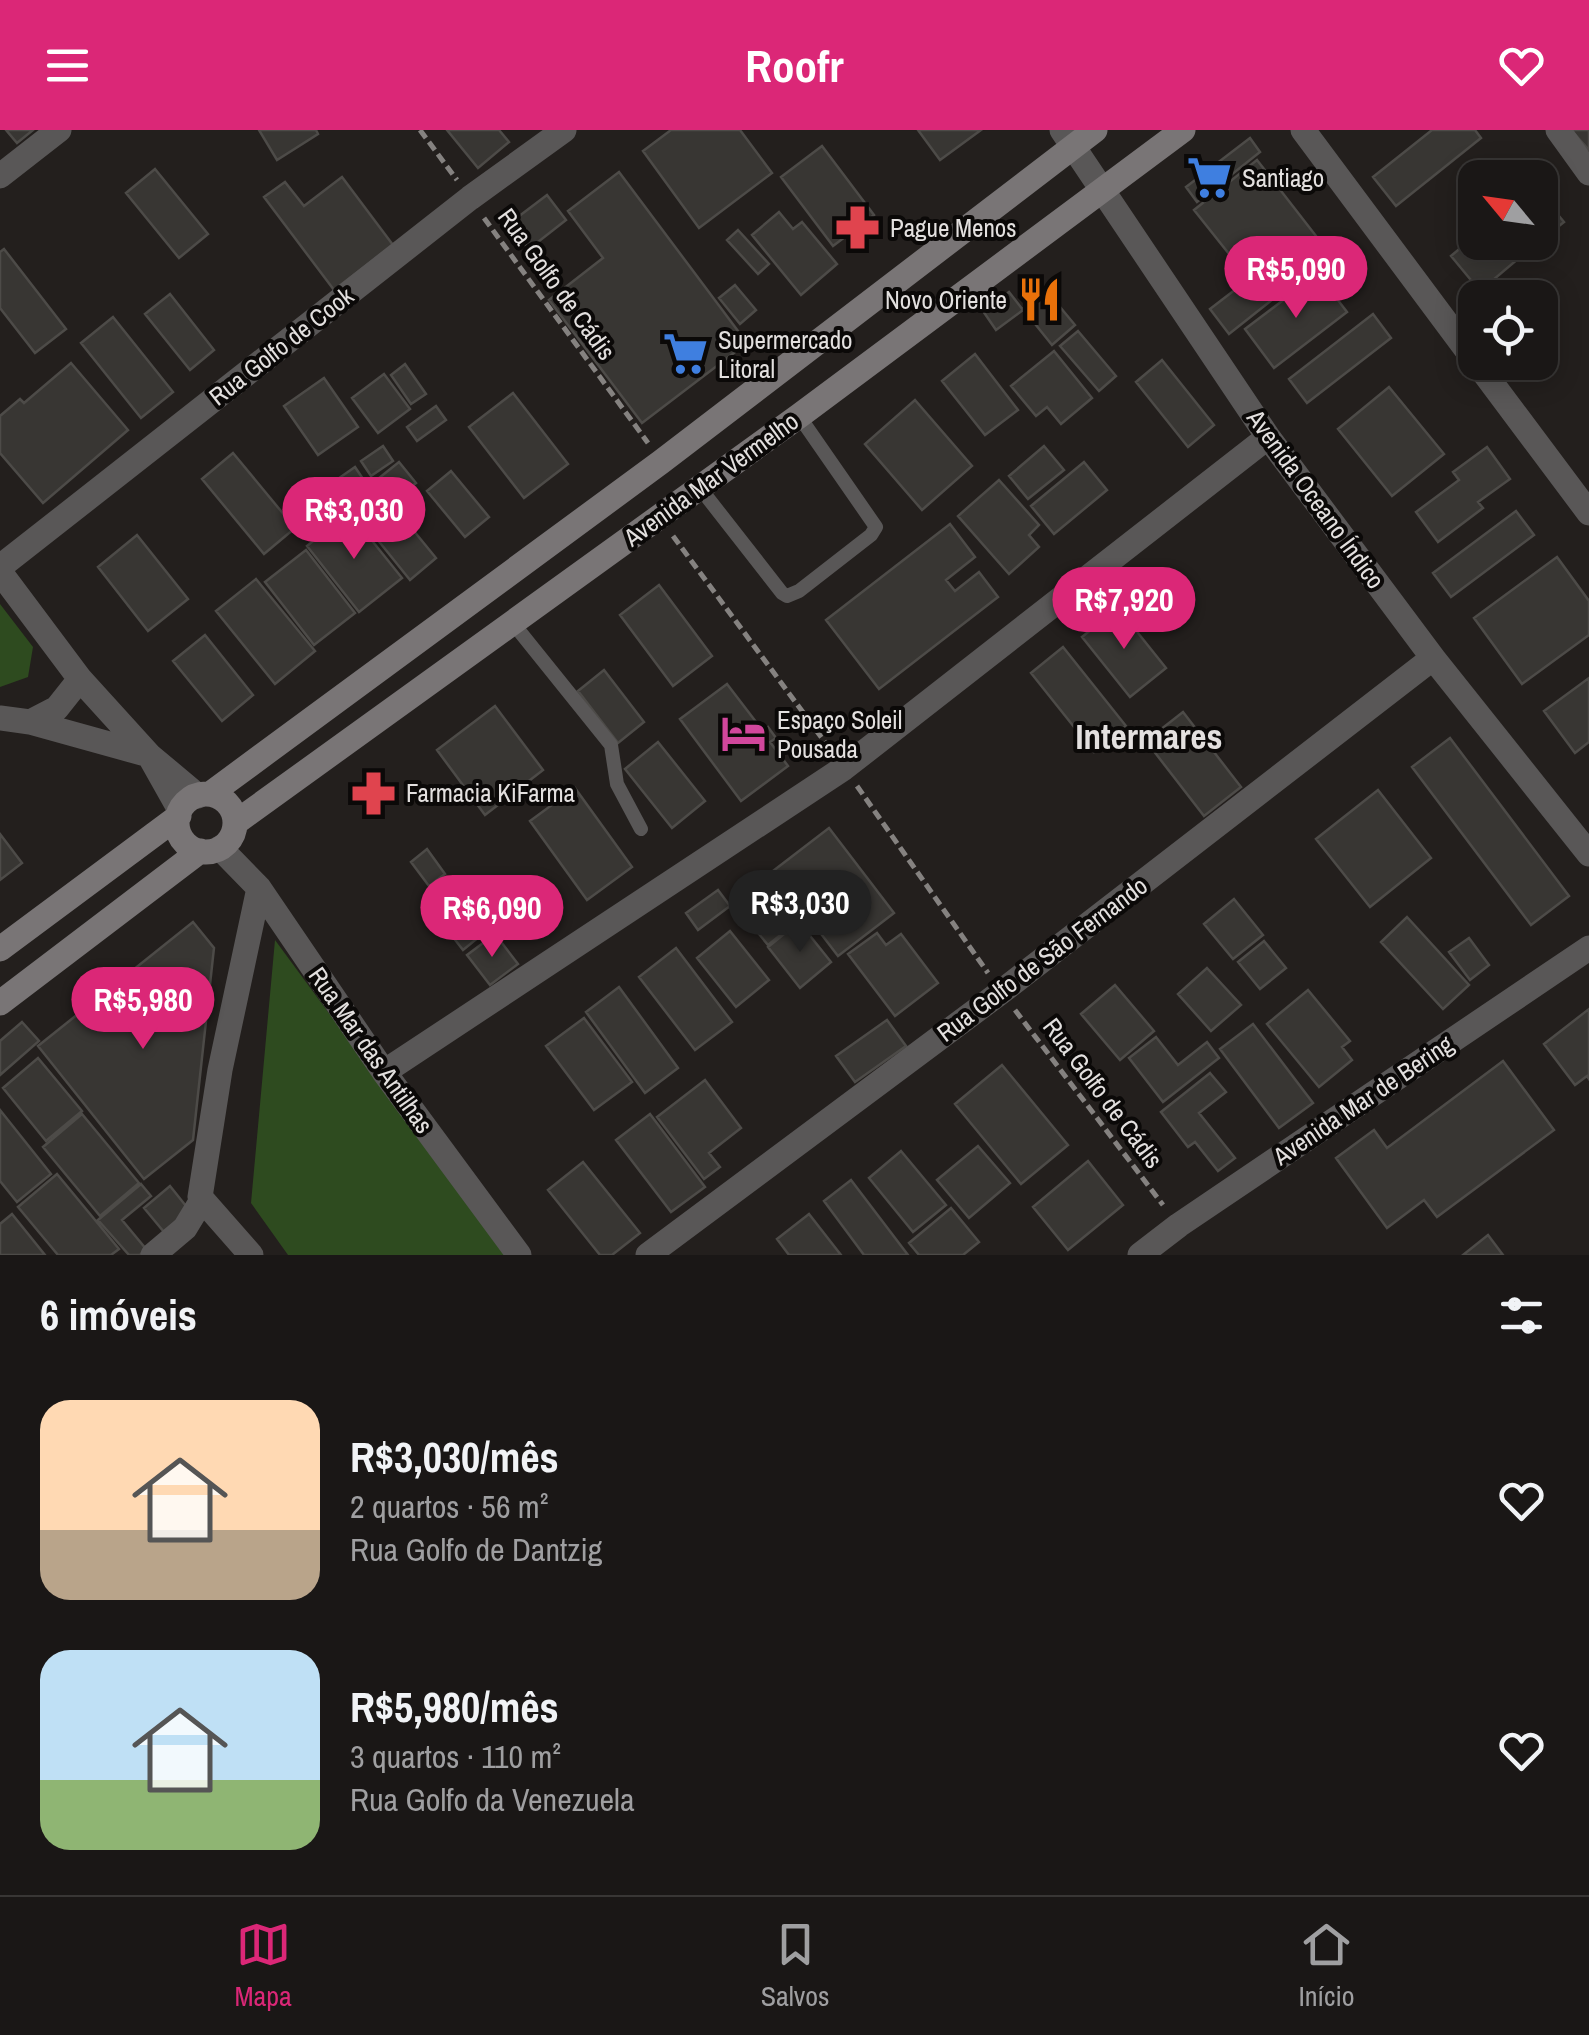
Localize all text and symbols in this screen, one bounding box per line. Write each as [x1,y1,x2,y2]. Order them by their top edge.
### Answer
text: Roofr [745,35,844,96]
icon: menu [40,38,95,93]
icon: heart [1494,38,1549,93]
supermarket icon: Santiago [1185,154,1233,202]
north arrow [1458,160,1558,260]
map controls [1458,160,1558,380]
place label: Santiago [1242,161,1324,195]
street label: Rua Golfo de Cádis [490,201,624,367]
pharmacy icon: Pague Menos [833,204,881,252]
place label: Pague Menos [890,211,1017,245]
pin: R$5,090 [1204,236,1388,321]
text: R$5,090 [1246,247,1346,290]
restaurant icon: Novo Oriente [1016,276,1064,324]
street label: Rua Golfo de Cook [202,278,361,413]
button: locate [1458,280,1558,380]
place label: Novo Oriente [885,283,1007,317]
place label: Supermercado Litoral [718,323,852,386]
supermarket icon: Supermercado Litoral [661,330,709,378]
street label: Avenida Oceano Índico [1239,402,1393,596]
street label: Avenida Mar Vermelho [616,404,805,555]
pin: R$3,030 [262,477,446,562]
text: R$3,030 [304,488,404,531]
pin: R$7,920 [1032,567,1216,652]
text: R$7,920 [1074,578,1174,621]
place label: Espaço Soleil Pousada [777,703,902,766]
hotel icon: Espaço Soleil Pousada [720,710,768,758]
district label: Intermares [1076,713,1222,760]
pharmacy icon: Farmacia KiFarma [349,769,397,817]
place label: Farmacia KiFarma [406,776,575,810]
street label: Rua Golfo de São Fernando [930,869,1154,1049]
pin: R$3,030 [708,870,892,955]
pin: R$6,090 [400,875,584,960]
text: R$3,030 [750,881,850,924]
text: R$6,090 [442,886,542,929]
street label: Rua Mar das Antilhas [301,960,441,1140]
pin: R$5,980 [51,967,235,1052]
text: R$5,980 [93,978,193,1021]
street label: Rua Golfo de Cádis [1035,1011,1171,1175]
street label: Avenida Mar de Bering [1265,1027,1460,1174]
text: 6 imóveis [40,1287,197,1343]
icon: filters [1494,1288,1549,1343]
text: R$3,030/mês [350,1429,559,1485]
icon: home [120,1440,240,1560]
icon: heart [1494,1473,1549,1528]
text: 2 quartos · 56 m² [350,1485,548,1528]
text: Rua Golfo de Dantzig [350,1528,602,1571]
text: R$5,980/mês [350,1679,559,1735]
icon: home [120,1690,240,1810]
icon: heart [1494,1723,1549,1778]
text: 3 quartos · 110 m² [350,1735,561,1778]
text: Rua Golfo da Venezuela [350,1778,634,1821]
tab: Mapa [234,1917,292,2015]
tab: Salvos [761,1917,830,2015]
tab: Início [1298,1917,1355,2015]

